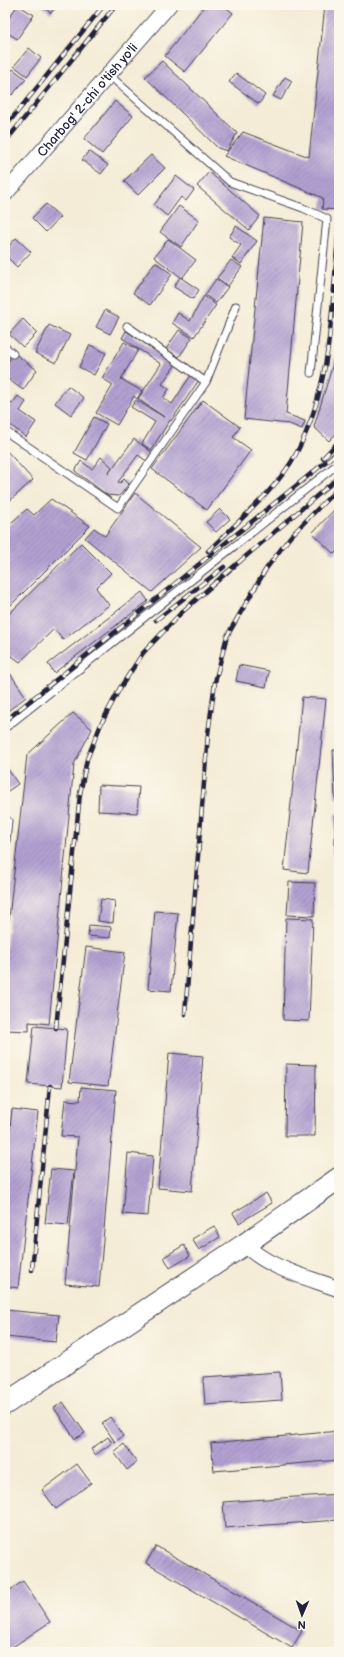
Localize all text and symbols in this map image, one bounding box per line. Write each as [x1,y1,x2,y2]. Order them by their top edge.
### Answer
street label: Charbog' 2-chi o'tish yo'li [34,40,141,160]
north arrow [282,1595,322,1635]
text: N [297,1618,306,1631]

